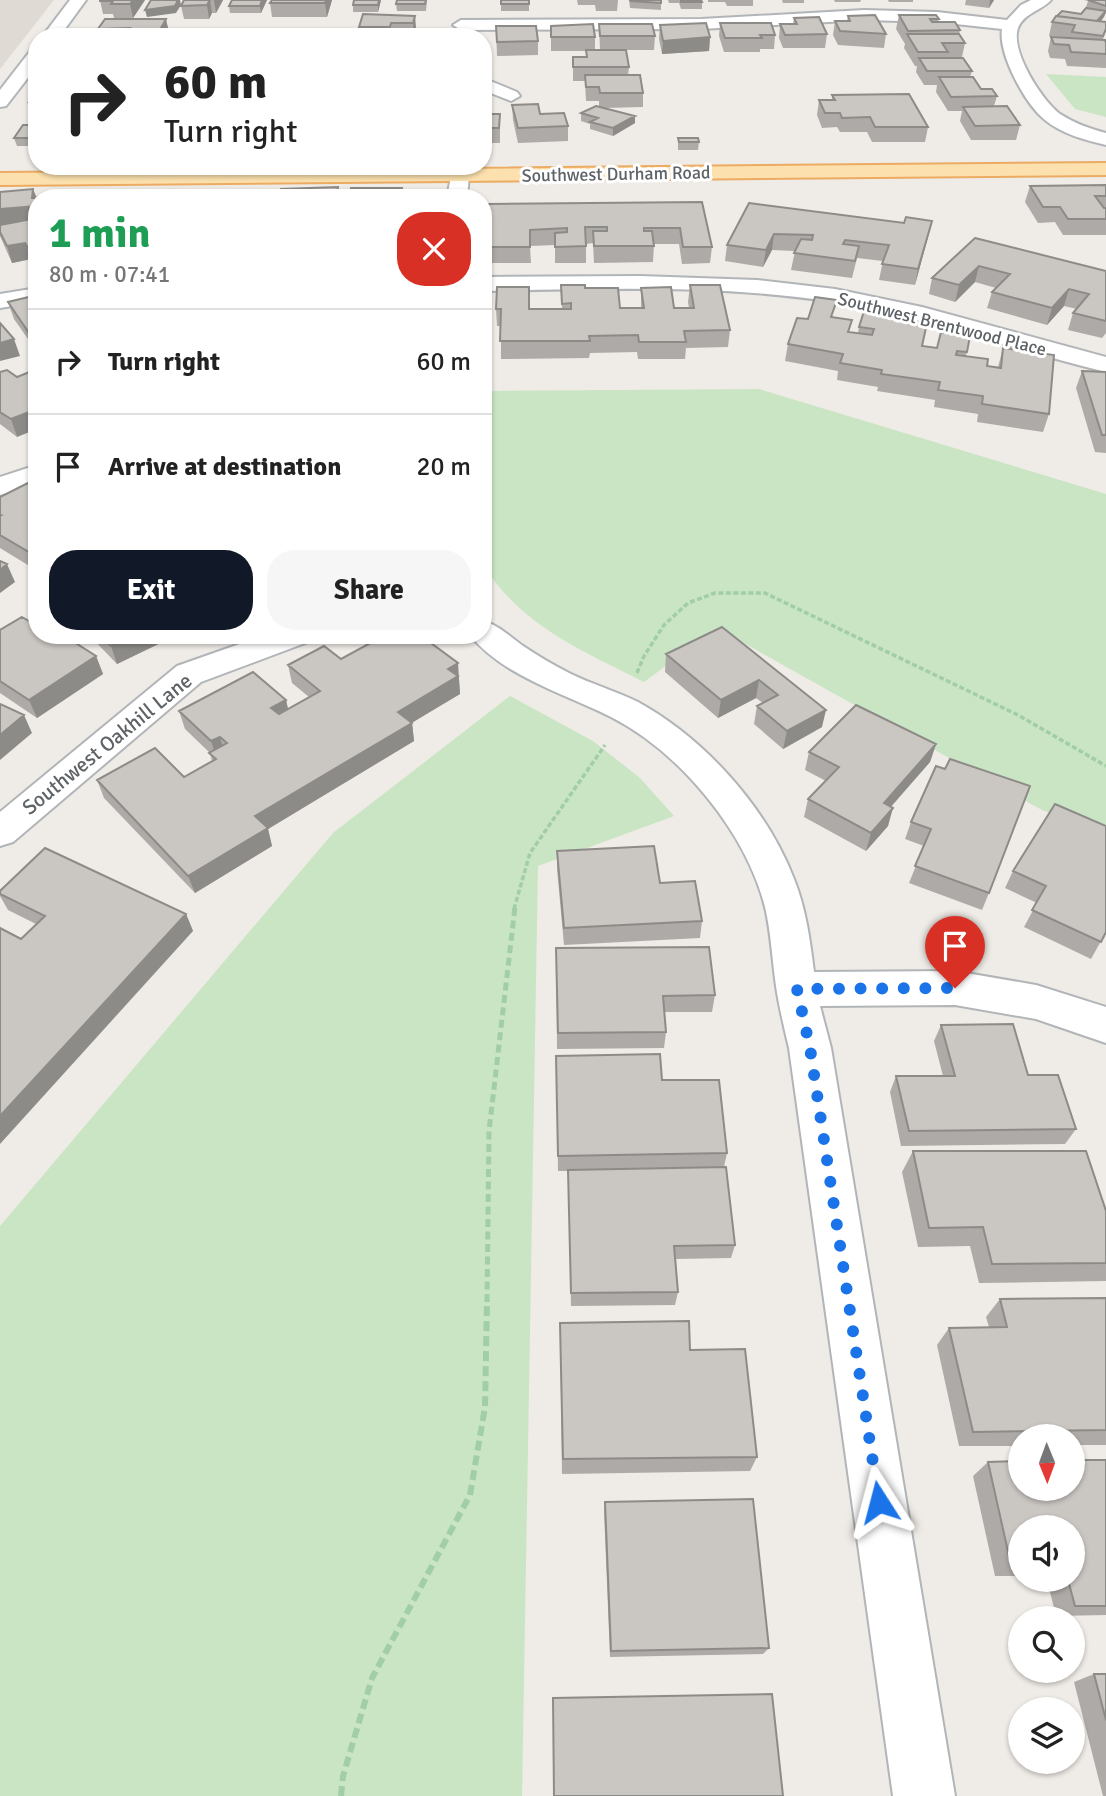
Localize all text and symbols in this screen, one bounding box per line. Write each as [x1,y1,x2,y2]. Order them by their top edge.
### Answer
text: 60 m [164,52,267,112]
icon: right [49,56,140,147]
text: Turn right [164,112,297,151]
street label: Southwest Durham Road [521,161,711,187]
text: 1 min [49,208,150,259]
button: close [397,212,471,286]
text: 80 m · 07:41 [49,260,170,289]
street label: Southwest Brentwood Place [835,287,1049,361]
icon: right [49,343,87,381]
text: Turn right [108,346,220,378]
text: 60 m [416,346,471,378]
icon: arrive [49,448,87,486]
text: Arrive at destination [108,451,341,483]
text: 20 m [416,451,471,483]
button: Exit [49,550,253,630]
button: Share [267,550,471,630]
street label: Southwest Oakhill Lane [17,667,197,821]
pin [925,916,985,988]
icon: arrive [936,927,974,965]
north arrow [1008,1424,1085,1502]
map controls [1008,1424,1085,1774]
position arrow [842,1465,916,1539]
button: sound [1008,1515,1085,1592]
button: search [1008,1606,1085,1683]
button: layers [1008,1697,1085,1774]

